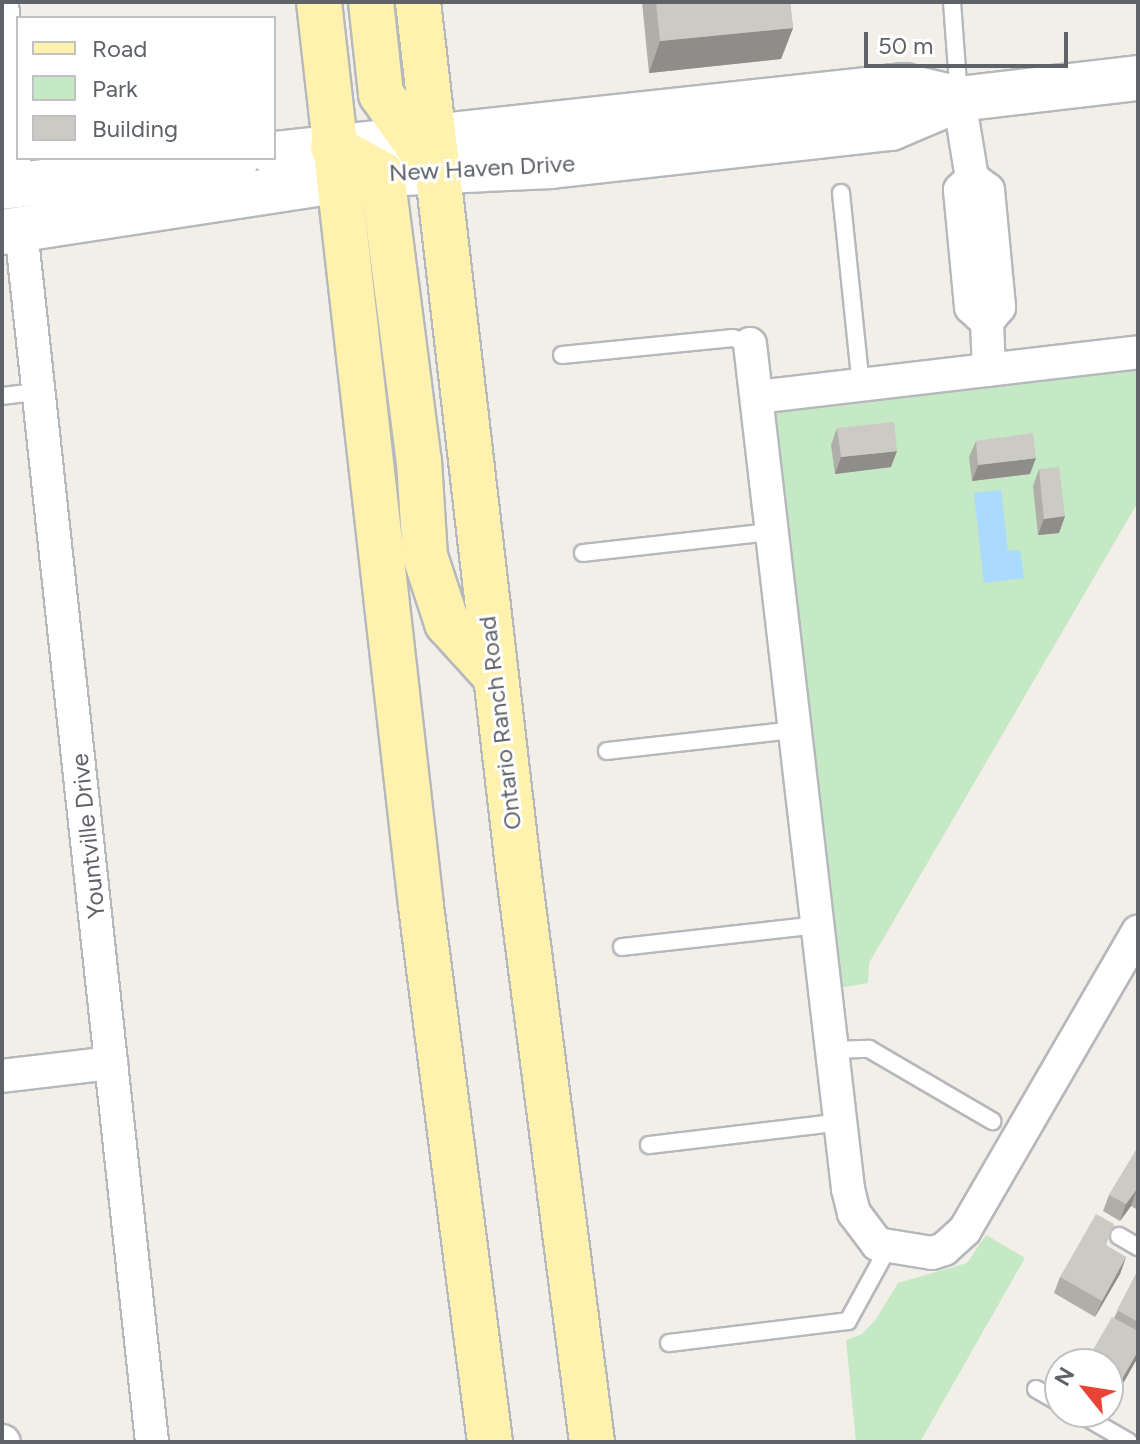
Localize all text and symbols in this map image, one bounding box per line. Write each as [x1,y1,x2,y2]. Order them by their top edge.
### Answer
legend [16,16,276,160]
scale bar [868,16,1072,66]
text: 50 m [878,31,934,60]
text: Road [92,34,147,63]
text: Park [92,74,138,103]
text: Building [92,114,178,143]
street label: New Haven Drive [388,149,576,187]
street label: Ontario Ranch Road [473,615,527,831]
street label: Yountville Drive [65,752,111,920]
north arrow [1044,1348,1124,1428]
text: N [1049,1363,1080,1391]

